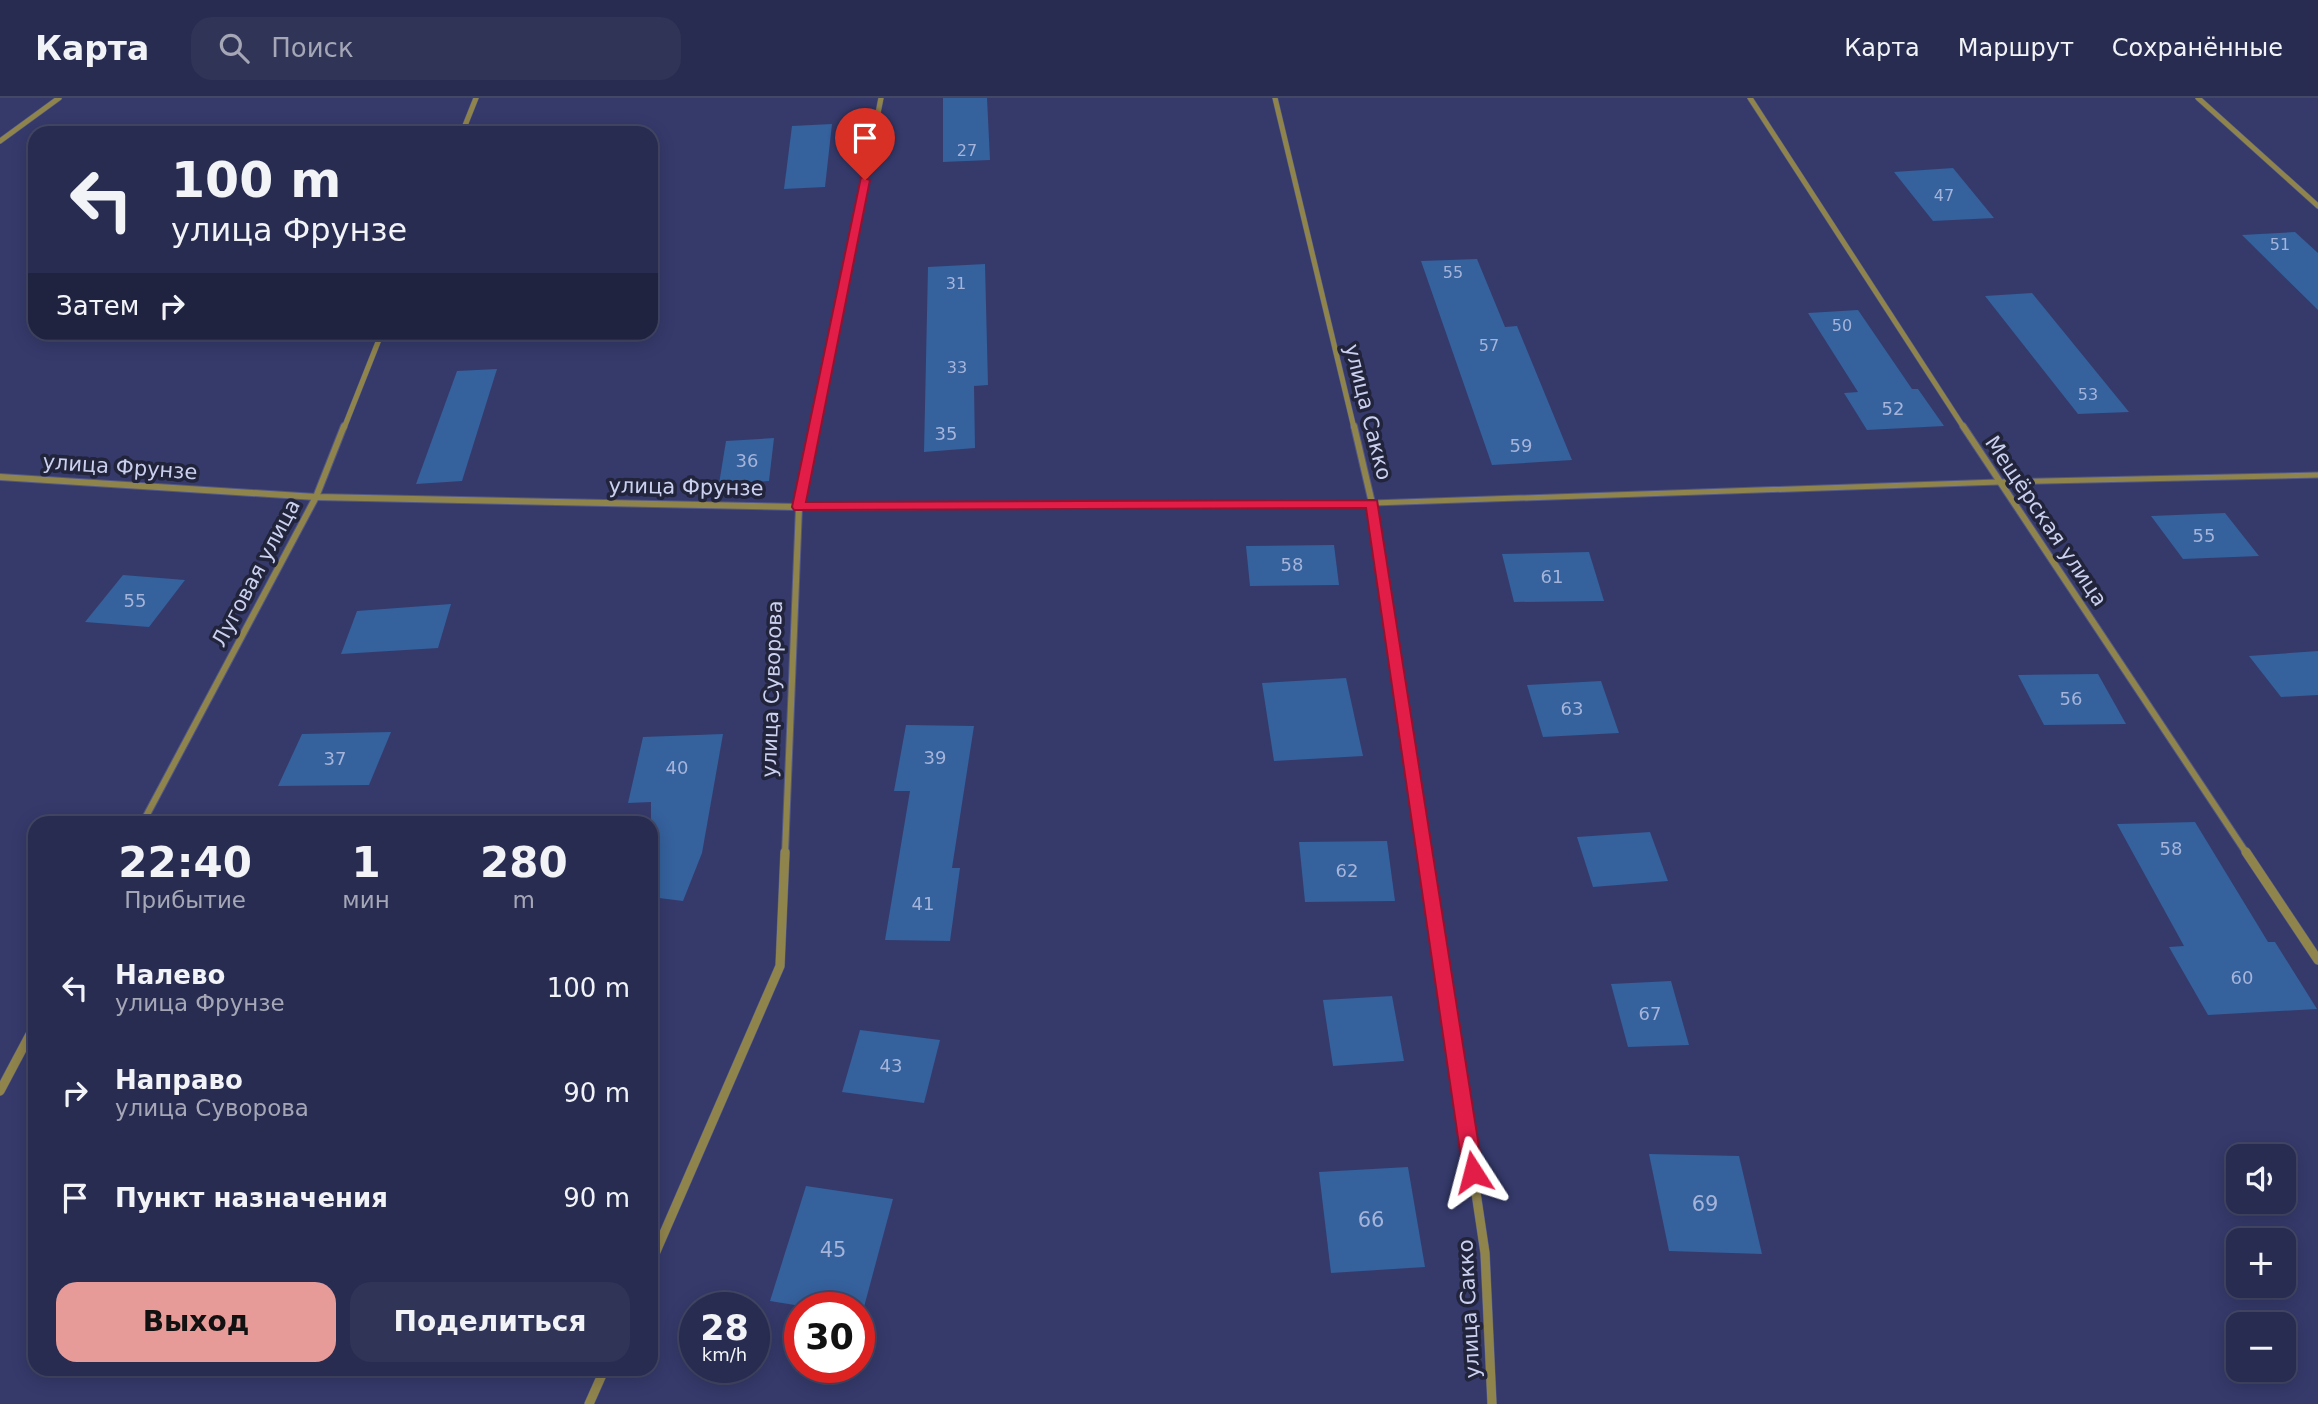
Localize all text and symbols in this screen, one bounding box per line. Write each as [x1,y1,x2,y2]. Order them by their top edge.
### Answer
search box [191,17,681,80]
text: Карта [35,29,149,68]
icon: search [215,29,253,67]
text: Поиск [271,33,354,63]
text: Карта [1844,34,1920,62]
text: Маршрут [1958,34,2074,62]
text: Сохранённые [2112,34,2283,62]
pin [835,108,895,180]
icon: arrive [846,119,884,157]
house number: 27 [957,141,977,160]
text: 100 m [171,152,341,209]
icon: left [56,154,147,245]
house number: 47 [1934,186,1954,205]
text: улица Фрунзе [171,211,407,249]
house number: 51 [2270,235,2290,254]
house number: 55 [1443,263,1463,282]
house number: 31 [946,274,966,293]
icon: right [153,287,191,325]
text: Затем [56,291,139,321]
house number: 50 [1832,316,1852,335]
house number: 57 [1479,336,1499,355]
street label: улица Сакко [1340,342,1396,482]
house number: 33 [947,358,967,377]
house number: 53 [2078,385,2098,404]
house number: 52 [1882,398,1904,419]
house number: 35 [935,423,957,444]
street label: Мещёрская улица [1980,431,2112,611]
house number: 59 [1510,435,1532,456]
street label: улица Фрунзе [42,450,198,484]
house number: 36 [736,450,758,471]
street label: улица Фрунзе [608,474,764,500]
street label: Луговая улица [207,495,305,651]
house number: 55 [2193,525,2215,546]
house number: 58 [1281,554,1303,575]
house number: 61 [1541,566,1563,587]
house number: 55 [124,590,146,611]
street label: улица Суворова [757,600,787,778]
house number: 56 [2060,688,2082,709]
house number: 63 [1561,698,1583,719]
house number: 39 [924,747,946,768]
house number: 37 [324,748,346,769]
house number: 40 [666,757,688,778]
text: 22:40 [118,838,252,887]
text: 1 [351,838,381,887]
text: 280 [480,838,568,887]
house number: 58 [2160,838,2182,859]
house number: 62 [1336,860,1358,881]
text: Прибытие [124,887,246,913]
text: мин [342,887,390,913]
text: m [513,887,535,913]
house number: 41 [912,893,934,914]
text: Налево [115,960,225,990]
house number: 60 [2231,967,2253,988]
icon: left [56,969,94,1007]
text: 100 m [547,973,630,1003]
text: улица Фрунзе [115,990,285,1016]
house number: 67 [1639,1003,1661,1024]
house number: 43 [880,1055,902,1076]
text: Направо [115,1065,243,1095]
icon: right [56,1074,94,1112]
text: 90 m [563,1078,630,1108]
text: улица Суворова [115,1095,309,1121]
position arrow [1436,1135,1510,1209]
map controls [2226,1144,2296,1382]
button: sound [2226,1144,2296,1214]
icon: arrive [56,1179,94,1217]
text: Пункт назначения [115,1183,388,1213]
text: 90 m [563,1183,630,1213]
house number: 69 [1692,1192,1718,1216]
house number: 66 [1358,1208,1384,1232]
button: + [2226,1228,2296,1298]
house number: 45 [820,1238,846,1262]
street label: улица Сакко [1453,1239,1485,1379]
button: Выход [56,1282,336,1362]
button: Поделиться [350,1282,630,1362]
speed limit sign: 30 [784,1292,875,1383]
text: 28 [700,1308,749,1348]
button: − [2226,1312,2296,1382]
text: km/h [702,1344,747,1365]

